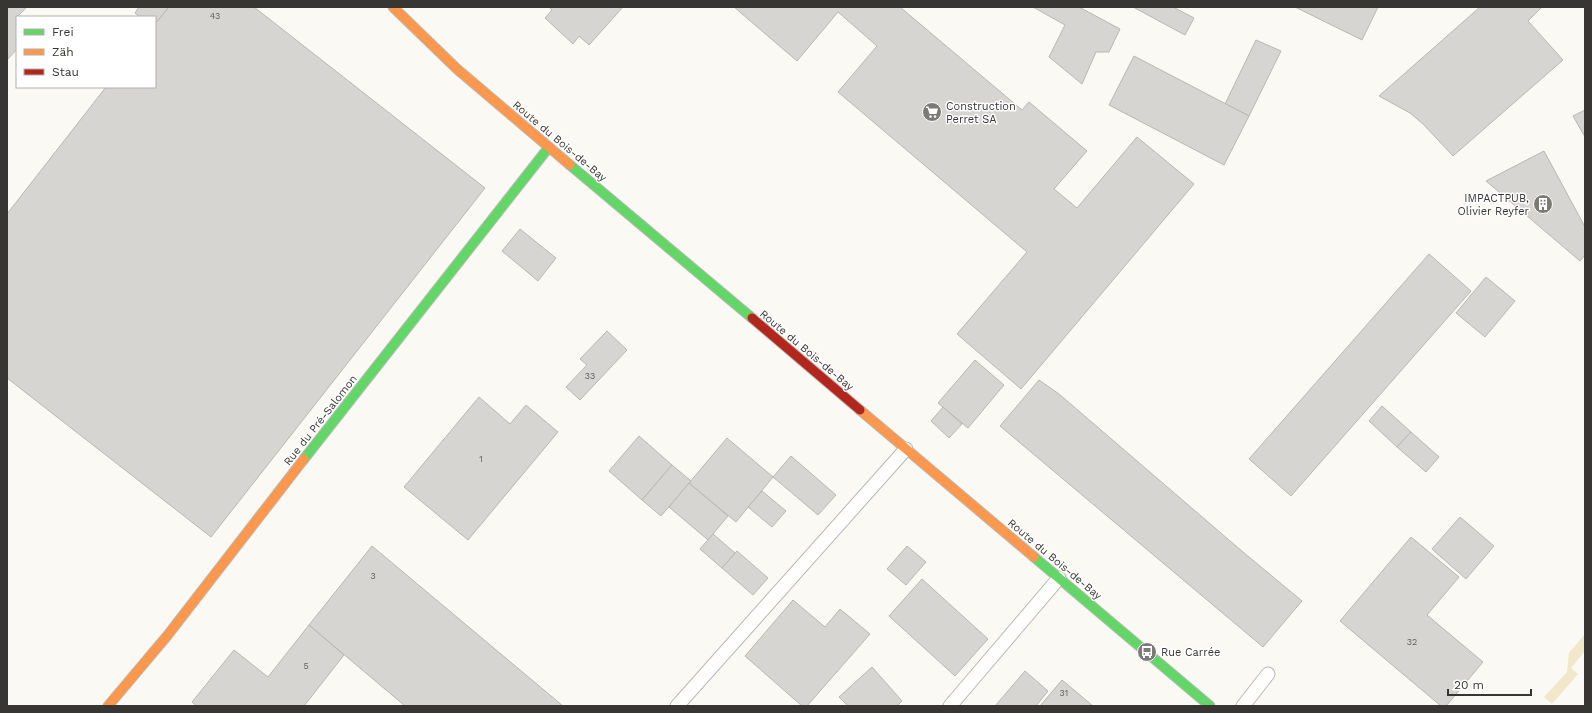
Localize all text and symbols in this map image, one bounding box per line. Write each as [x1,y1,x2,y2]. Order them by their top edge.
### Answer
house number: 43 [210,11,220,21]
legend [16,16,156,88]
text: Frei [52,25,74,39]
text: Zäh [52,45,74,59]
text: Stau [52,65,79,79]
street label: Route du Bois-de-Bay [510,98,609,185]
place label: Construction Perret SA [946,100,1016,126]
supermarket icon: Construction Perret SA [921,101,943,123]
place label: IMPACTPUB, Olivier Reyfer [1458,192,1530,218]
building icon: IMPACTPUB, Olivier Reyfer [1532,193,1554,215]
street label: Route du Bois-de-Bay [757,307,856,394]
house number: 33 [585,371,595,381]
street label: Rue du Pré-Salomon [281,372,360,468]
house number: 1 [479,454,483,464]
street label: Route du Bois-de-Bay [1005,516,1104,603]
house number: 3 [370,571,376,581]
house number: 32 [1407,637,1417,647]
bus stop icon: Rue Carrée [1136,641,1158,663]
place label: Rue Carrée [1161,646,1220,659]
house number: 5 [303,661,309,671]
scale bar [1448,671,1531,697]
text: 20 m [1454,678,1484,692]
house number: 31 [1060,688,1068,698]

